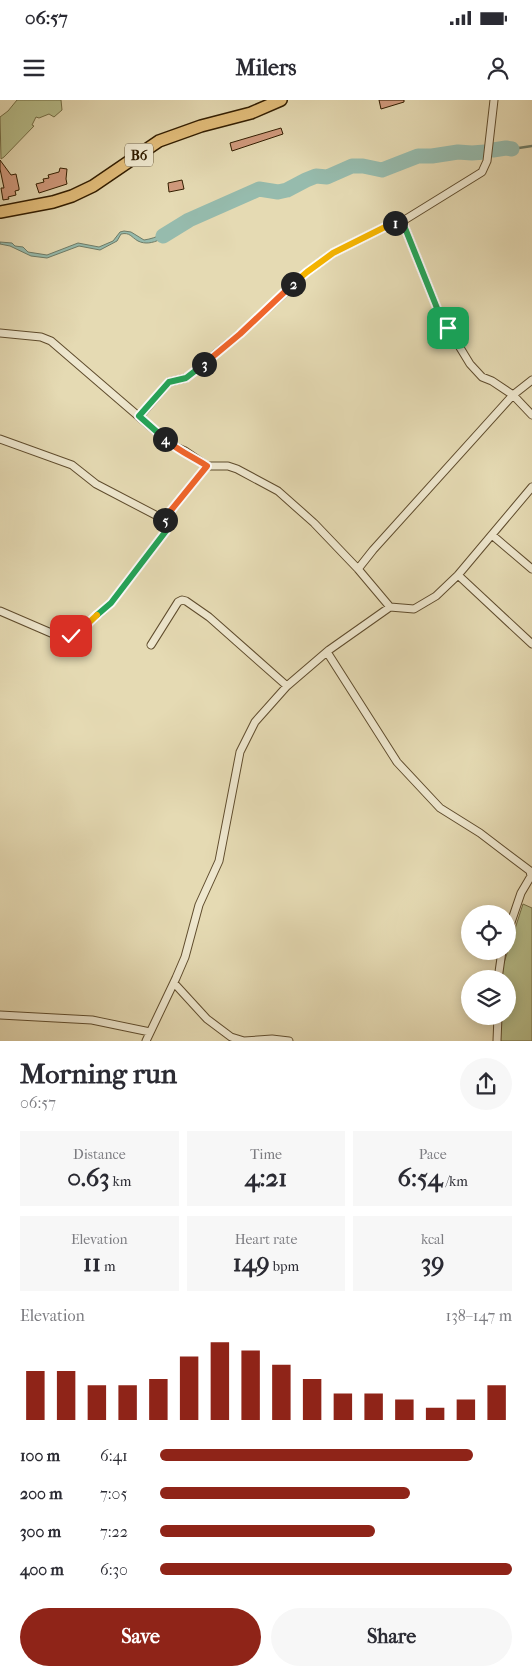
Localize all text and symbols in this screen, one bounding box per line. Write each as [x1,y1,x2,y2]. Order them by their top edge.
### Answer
text: 06:57 [25,7,68,29]
icon: menu [20,54,48,82]
icon: person [484,54,512,82]
text: Milers [236,55,296,81]
road number: B6 [125,144,153,166]
pin: 1 [382,210,408,236]
text: 1 [393,215,398,232]
pin: 2 [280,272,306,296]
text: 2 [290,276,297,293]
pin [427,307,469,349]
icon: arrive [434,314,462,342]
pin: 3 [192,352,216,376]
text: 3 [202,356,207,373]
pin: 4 [152,426,178,452]
text: 4 [161,431,170,448]
pin: 5 [152,508,178,532]
text: 5 [162,512,169,529]
pin [50,615,92,657]
icon: check [57,622,85,650]
map controls [461,905,516,1025]
button: locate [461,905,516,960]
button: layers [461,970,516,1025]
text: Morning run [20,1057,177,1090]
button: share [460,1058,512,1110]
text: 06:57 [20,1093,56,1112]
text: Distance [73,1146,126,1163]
text: Time [250,1146,282,1163]
text: Pace [419,1146,447,1163]
text: 0.63 [67,1163,110,1192]
text: 4:21 [245,1163,287,1192]
text: 6:54 [397,1163,443,1192]
text: km [110,1173,131,1190]
text: /km [443,1173,468,1190]
text: Elevation [71,1231,128,1248]
text: Heart rate [235,1231,297,1248]
text: kcal [421,1231,444,1248]
text: 11 [83,1248,101,1277]
text: 149 [233,1248,270,1277]
text: 39 [421,1248,444,1277]
text: m [101,1258,116,1275]
text: bpm [270,1258,299,1275]
text: Elevation [20,1306,85,1325]
text: 138–147 m [446,1306,512,1325]
text: 100 m [20,1446,60,1465]
text: 6:41 [100,1446,128,1465]
text: 200 m [20,1484,63,1503]
text: 7:05 [100,1484,127,1503]
text: 300 m [20,1522,61,1541]
text: 7:22 [100,1522,128,1541]
text: 400 m [20,1560,64,1579]
text: 6:30 [100,1560,128,1579]
button: Save [20,1608,261,1666]
button: Share [271,1608,512,1666]

